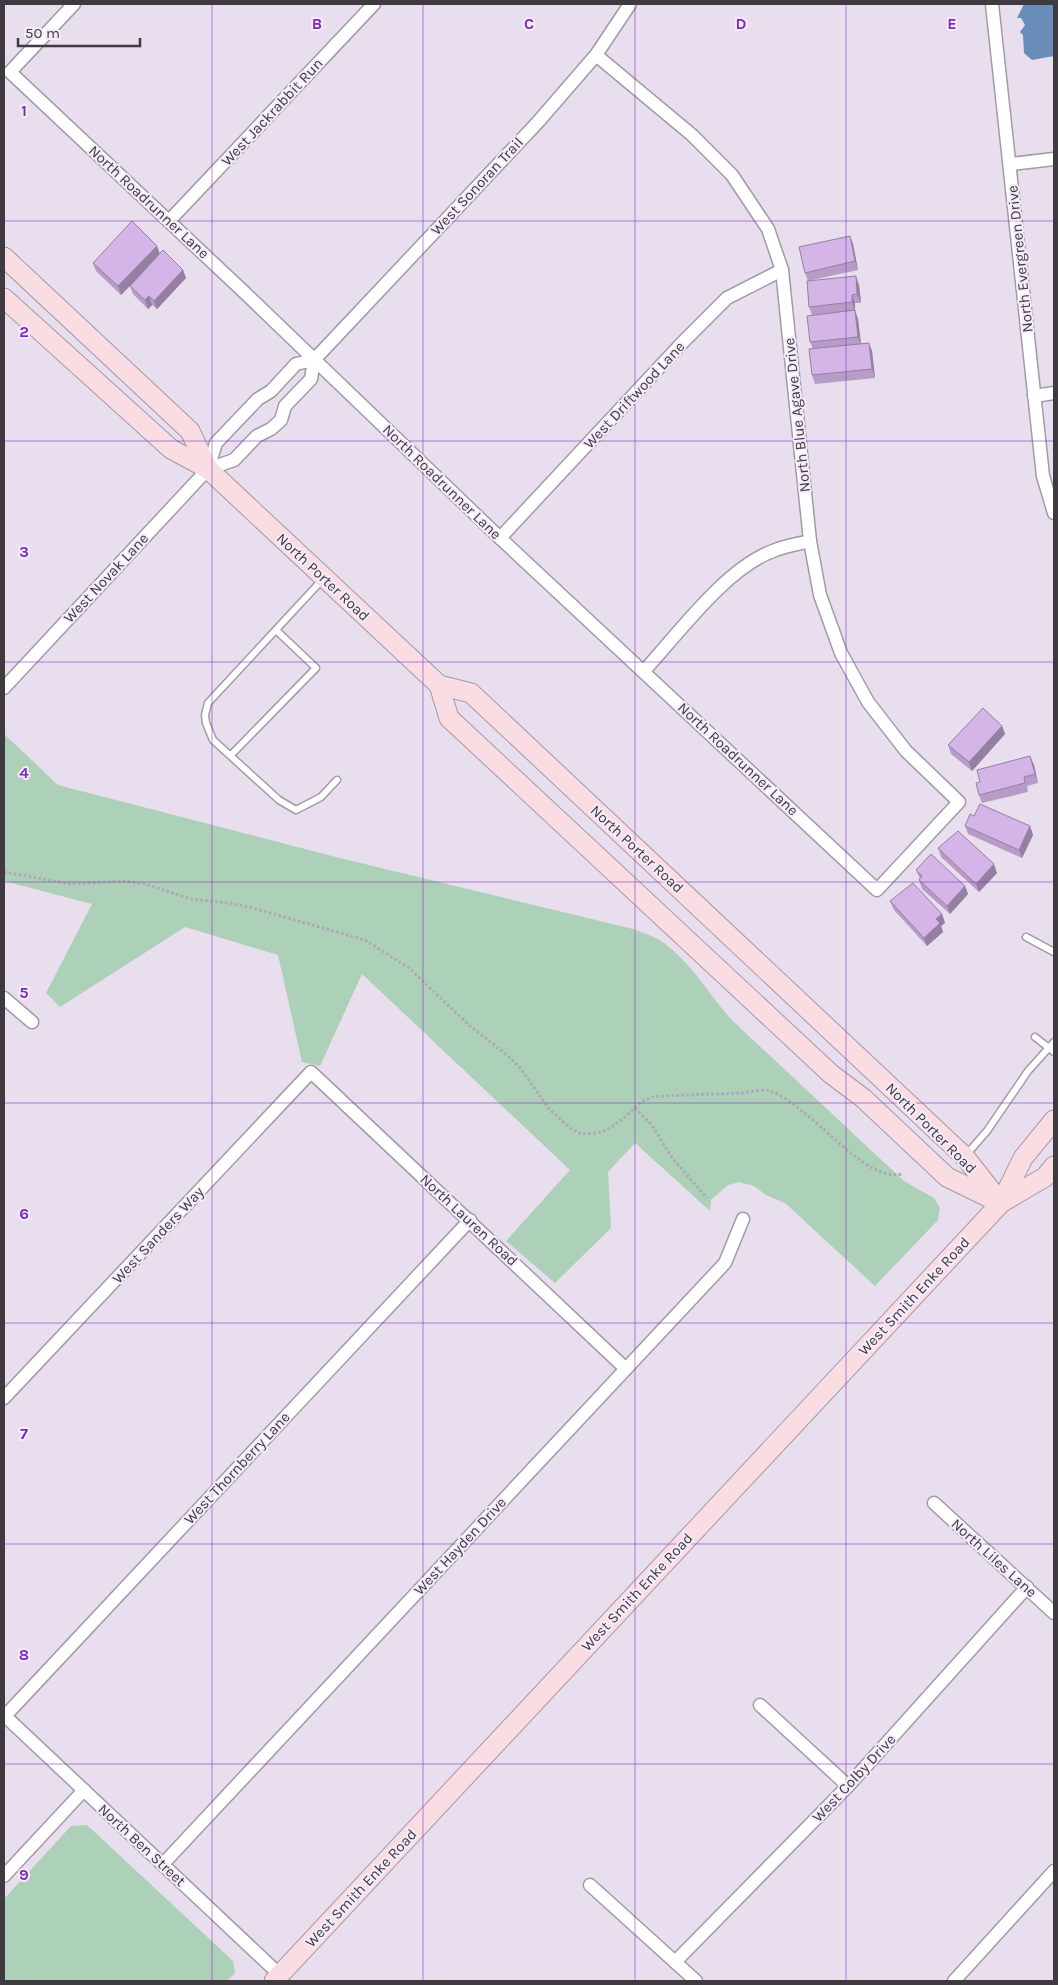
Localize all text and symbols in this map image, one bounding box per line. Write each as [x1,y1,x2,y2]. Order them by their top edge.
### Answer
text: B [312,14,322,33]
text: C [524,14,534,33]
text: D [736,14,747,33]
text: E [947,14,957,33]
scale bar [18,15,140,47]
text: 50 m [25,24,60,42]
street label: West Jackrabbit Run [217,54,327,170]
text: 1 [21,101,27,120]
street label: West Sonoran Trail [427,133,527,239]
street label: North Roadrunner Lane [85,142,213,262]
street label: North Evergreen Drive [1003,184,1037,334]
text: 2 [19,322,29,341]
street label: North Blue Agave Drive [780,337,814,493]
street label: West Driftwood Lane [580,338,688,452]
street label: North Roadrunner Lane [379,421,505,543]
street label: West Novak Lane [60,529,152,627]
street label: North Porter Road [273,529,373,625]
text: 3 [19,542,29,561]
street label: North Roadrunner Lane [674,699,802,819]
text: 4 [19,763,29,782]
street label: North Porter Road [587,801,687,897]
text: 5 [19,983,29,1002]
street label: North Porter Road [882,1079,980,1177]
street label: North Lauren Road [417,1170,521,1270]
street label: West Sanders Way [109,1183,207,1287]
text: 6 [19,1204,29,1223]
street label: West Smith Enke Road [854,1233,974,1359]
street label: West Thornberry Lane [180,1408,294,1528]
text: 7 [20,1424,28,1443]
street label: West Hayden Drive [410,1493,510,1599]
street label: North Liles Lane [947,1515,1041,1601]
street label: West Smith Enke Road [577,1529,697,1655]
text: 8 [19,1645,29,1664]
street label: West Colby Drive [809,1730,899,1826]
street label: North Ben Street [95,1800,190,1890]
street label: West Smith Enke Road [301,1825,421,1951]
text: 9 [19,1865,29,1884]

